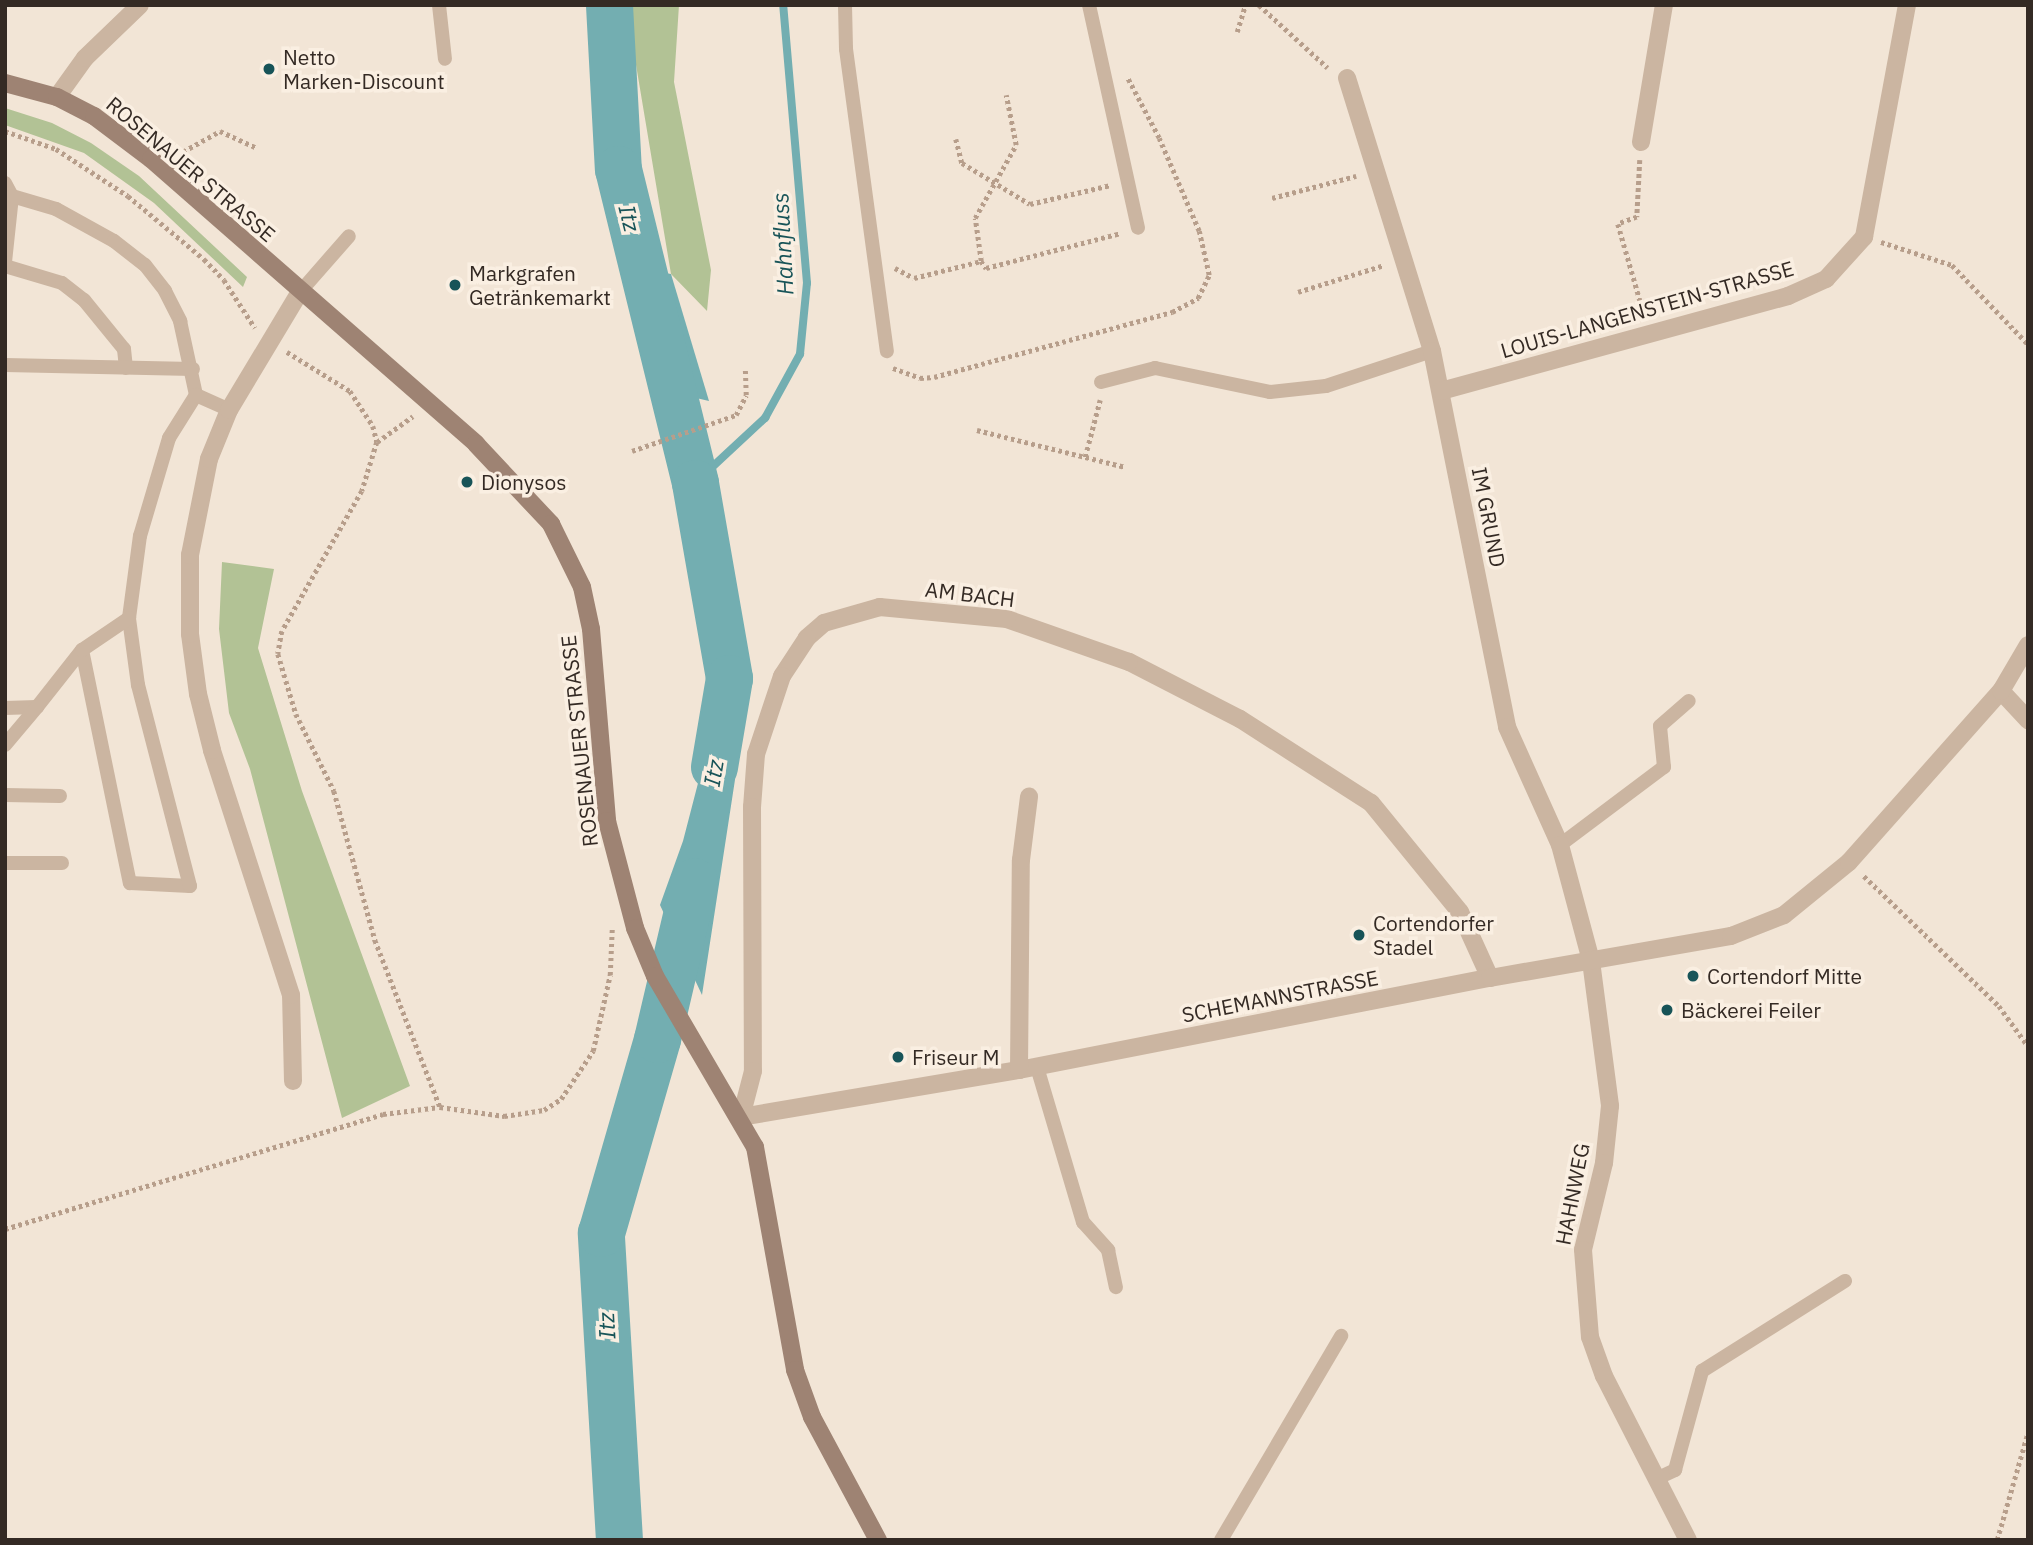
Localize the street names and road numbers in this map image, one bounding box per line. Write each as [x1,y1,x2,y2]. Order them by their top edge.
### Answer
street label: ROSENAUER STRASSE [101,91,281,247]
street label: LOUIS-LANGENSTEIN-STRASSE [1498,255,1796,363]
street label: IM GRUND [1467,465,1511,569]
street label: AM BACH [924,576,1016,612]
street label: ROSENAUER STRASSE [555,634,603,848]
street label: SCHEMANNSTRASSE [1180,965,1380,1027]
street label: HAHNWEG [1550,1141,1594,1247]

